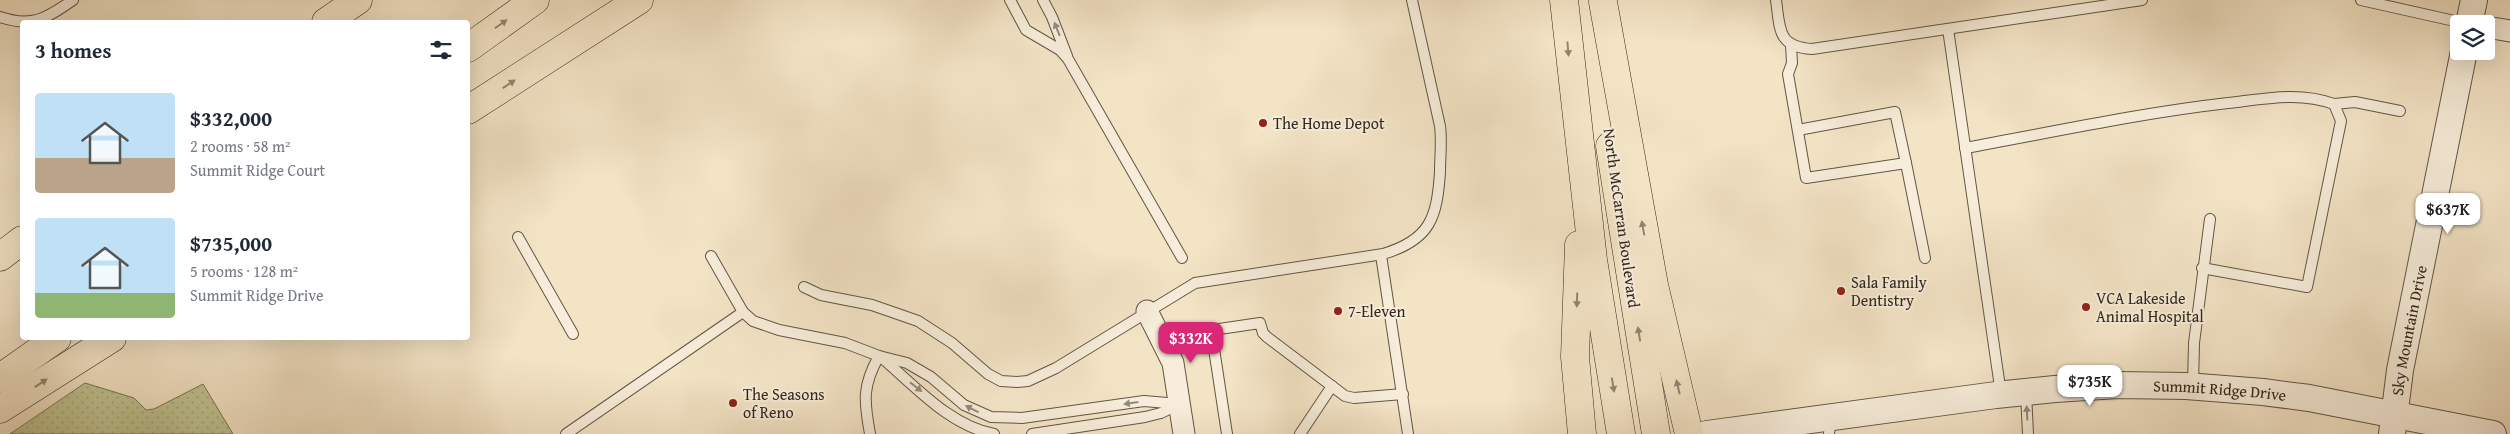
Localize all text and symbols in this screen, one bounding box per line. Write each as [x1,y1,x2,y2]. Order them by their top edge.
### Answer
map controls [2450,15,2495,60]
button: layers [2450,15,2495,60]
one-way arrow [495,19,508,29]
one-way arrow [1053,21,1061,36]
text: 3 homes [35,35,111,66]
icon: filters [427,36,455,64]
one-way arrow [1564,41,1572,57]
one-way arrow [502,79,515,88]
text: $332,000 [190,103,272,134]
place label: The Home Depot [1273,111,1385,135]
icon: home [75,113,135,173]
marker: The Home Depot [1257,117,1269,129]
street label: North McCarran Boulevard [1598,127,1647,310]
text: 2 rooms · 58 m² [190,134,290,158]
text: Summit Ridge Court [190,158,325,182]
pin: $637K [2413,192,2483,235]
text: $637K [2426,197,2470,221]
one-way arrow [1639,219,1647,235]
text: $735,000 [190,228,272,259]
icon: home [75,238,135,298]
text: 5 rooms · 128 m² [190,259,298,283]
street label: Sky Mountain Drive [2385,263,2433,397]
place label: Sala Family Dentistry [1851,270,1927,312]
text: Summit Ridge Drive [190,283,323,307]
marker: Sala Family Dentistry [1835,285,1847,297]
place label: VCA Lakeside Animal Hospital [2096,286,2204,328]
one-way arrow [1573,292,1581,308]
place label: 7-Eleven [1348,299,1405,323]
marker: VCA Lakeside Animal Hospital [2080,301,2092,313]
marker: 7-Eleven [1332,305,1344,317]
pin: $332K [1156,322,1226,364]
text: $332K [1169,326,1213,350]
one-way arrow [1635,326,1643,342]
pin: $735K [2055,364,2125,407]
text: $735K [2068,369,2112,393]
street label: Summit Ridge Drive [2153,374,2288,407]
one-way arrow [1610,377,1618,393]
one-way arrow [34,378,48,387]
one-way arrow [1674,379,1682,394]
place label: The Seasons of Reno [743,382,825,424]
one-way arrow [910,382,923,393]
marker: The Seasons of Reno [727,397,739,409]
one-way arrow [1123,399,1139,407]
one-way arrow [964,405,979,413]
one-way arrow [2023,405,2031,421]

